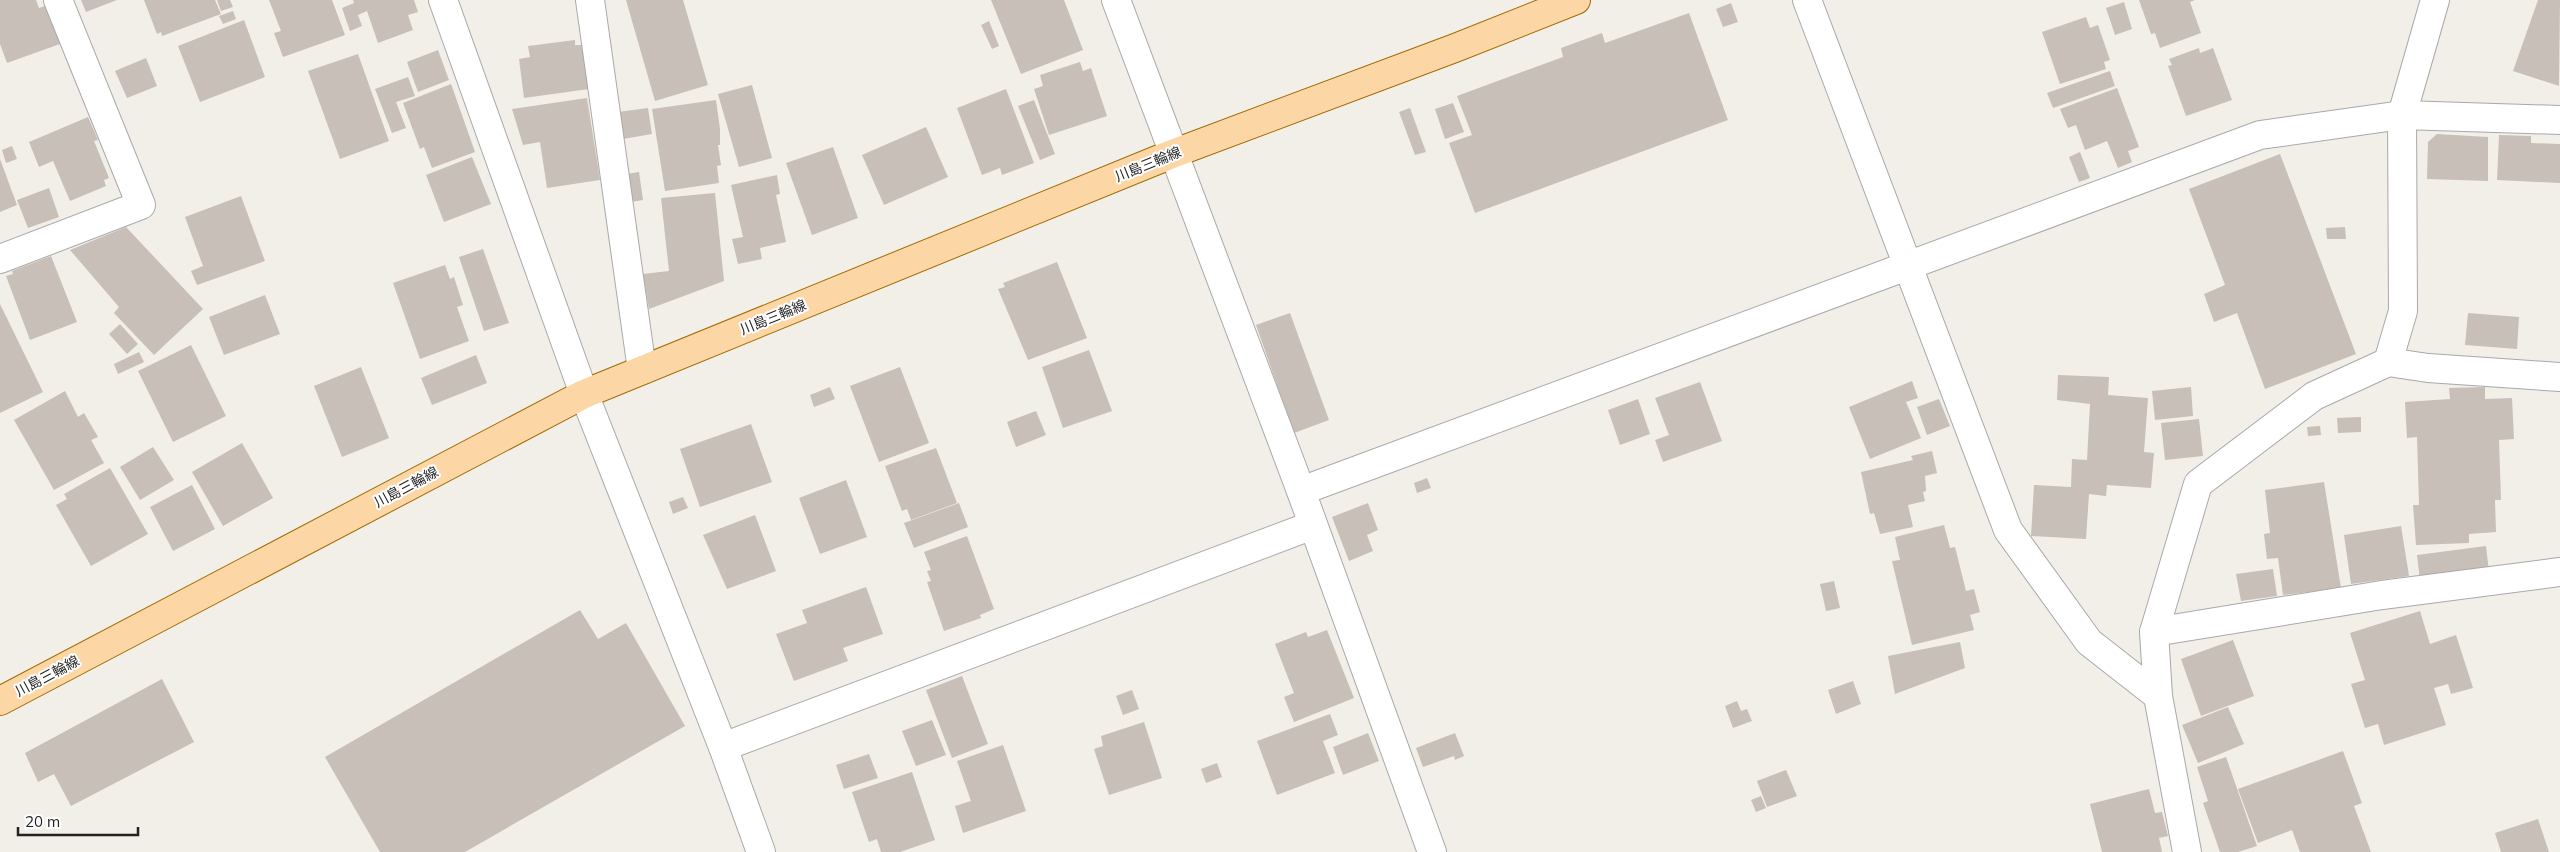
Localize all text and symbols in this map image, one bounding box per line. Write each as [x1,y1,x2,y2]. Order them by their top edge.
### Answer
street label: 川島三輪線 [1112,143,1184,185]
street label: 川島三輪線 [737,296,809,338]
street label: 川島三輪線 [371,463,441,511]
street label: 川島三輪線 [12,652,82,700]
scale bar [18,804,138,836]
text: 20 m [25,812,60,831]

